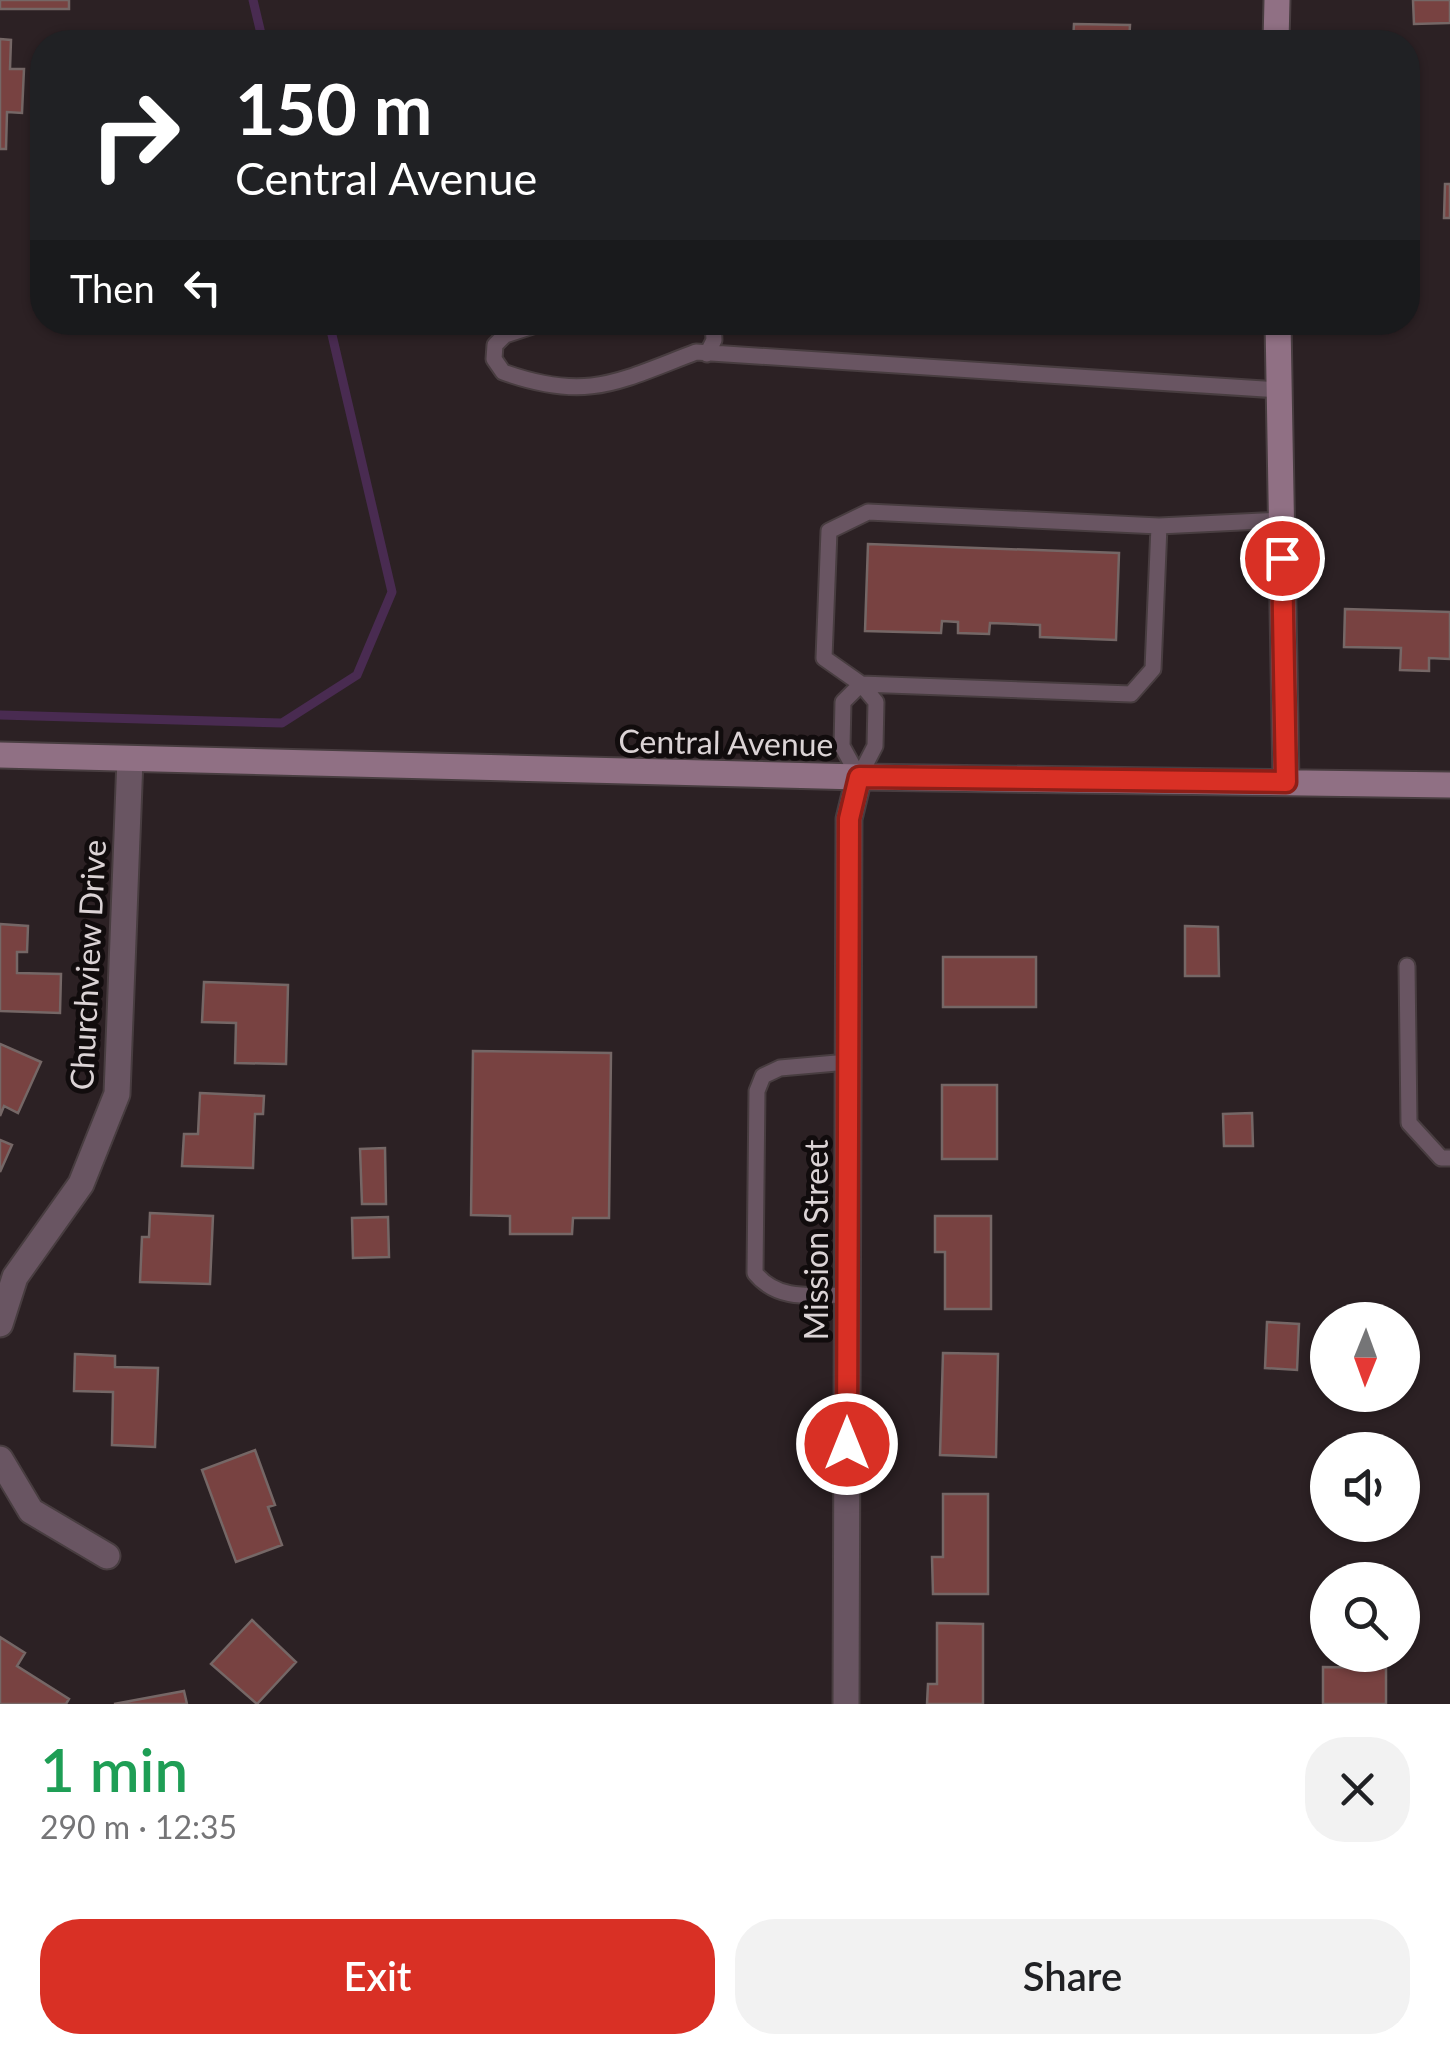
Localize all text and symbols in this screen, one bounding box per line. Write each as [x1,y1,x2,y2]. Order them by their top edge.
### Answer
text: 150 m [235,66,432,150]
icon: right [70,70,200,200]
text: Central Avenue [235,151,537,205]
icon: left [175,260,230,315]
text: Then [70,265,155,311]
pin [1240,516,1325,601]
icon: arrive [1255,531,1310,586]
street label: Central Avenue [618,721,834,763]
street label: Churchview Drive [61,839,113,1091]
street label: Mission Street [796,1139,835,1341]
north arrow [1310,1302,1420,1412]
map controls [1310,1302,1420,1672]
position arrow [795,1392,899,1496]
button: sound [1310,1432,1420,1542]
button: search [1310,1562,1420,1672]
text: 1 min [40,1733,188,1805]
button: close [1305,1737,1410,1842]
text: 290 m · 12:35 [40,1807,237,1846]
button: Exit [40,1919,715,2034]
button: Share [735,1919,1410,2034]

